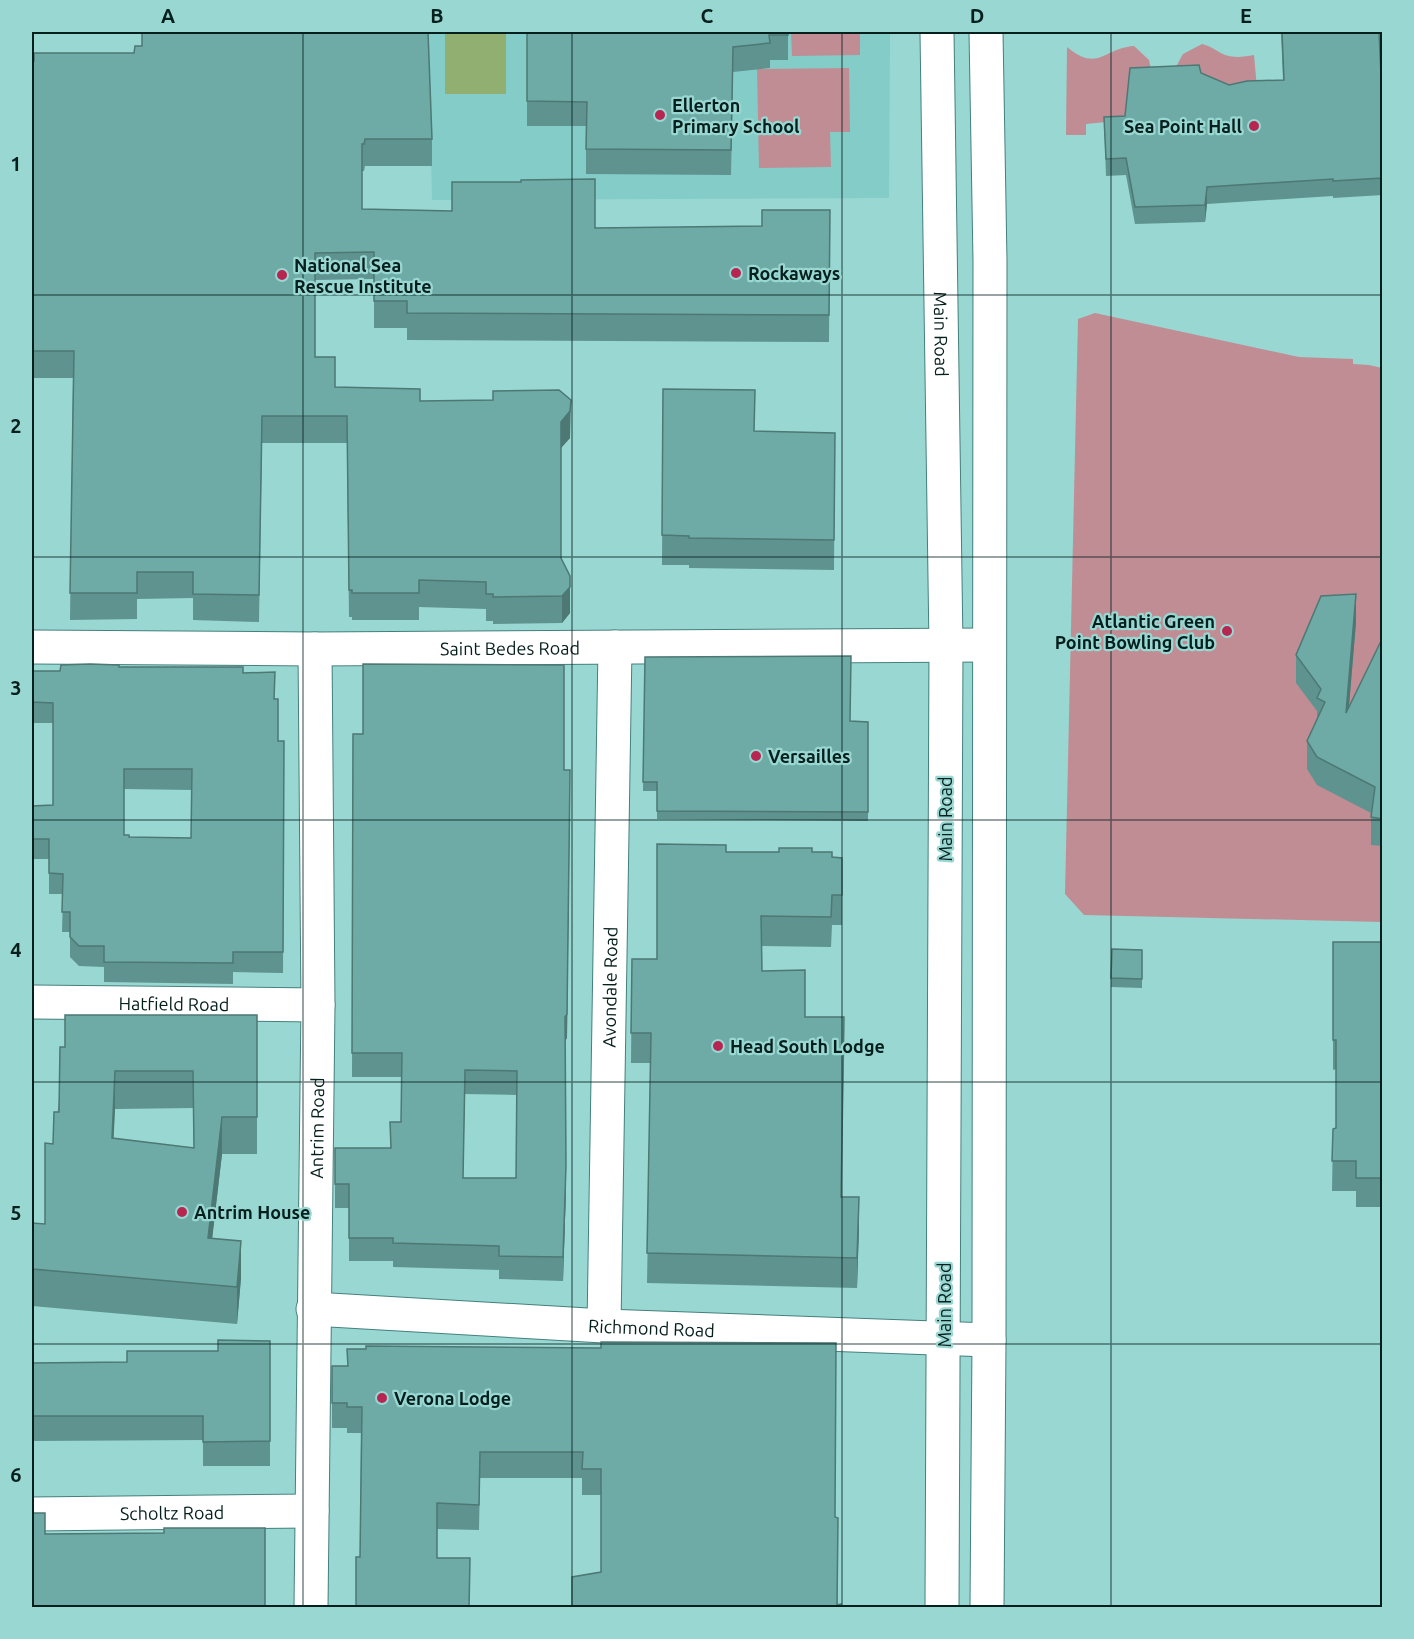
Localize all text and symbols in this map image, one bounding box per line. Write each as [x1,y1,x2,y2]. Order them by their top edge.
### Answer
text: A [161,4,175,27]
text: B [430,4,444,27]
text: C [701,4,714,27]
text: D [970,4,984,27]
text: E [1240,4,1252,27]
place label: Ellerton Primary School [672,95,800,136]
marker: Ellerton Primary School [653,108,667,122]
place label: Sea Point Hall [1124,116,1243,136]
marker: Sea Point Hall [1247,119,1261,133]
text: 1 [10,152,22,175]
place label: National Sea Rescue Institute [294,255,432,296]
place label: Rockaways [748,263,840,283]
marker: Rockaways [729,266,743,280]
marker: National Sea Rescue Institute [275,268,289,282]
street label: Main Road [931,291,952,377]
text: 2 [10,414,22,437]
place label: Atlantic Green Point Bowling Club [1055,611,1215,652]
marker: Atlantic Green Point Bowling Club [1220,624,1234,638]
street label: Saint Bedes Road [440,637,580,658]
text: 3 [10,676,22,699]
place label: Versailles [768,746,851,766]
marker: Versailles [749,749,763,763]
street label: Main Road [935,776,955,862]
street label: Avondale Road [599,926,620,1048]
text: 4 [10,938,22,961]
street label: Hatfield Road [118,993,230,1014]
place label: Head South Lodge [730,1036,885,1056]
marker: Head South Lodge [711,1039,725,1053]
street label: Antrim Road [306,1077,327,1179]
text: 5 [10,1201,22,1224]
place label: Antrim House [194,1202,310,1222]
marker: Antrim House [175,1205,189,1219]
street label: Main Road [934,1262,954,1348]
street label: Richmond Road [588,1315,715,1340]
place label: Verona Lodge [394,1388,511,1408]
marker: Verona Lodge [375,1391,389,1405]
text: 6 [10,1463,22,1486]
street label: Scholtz Road [120,1502,224,1523]

